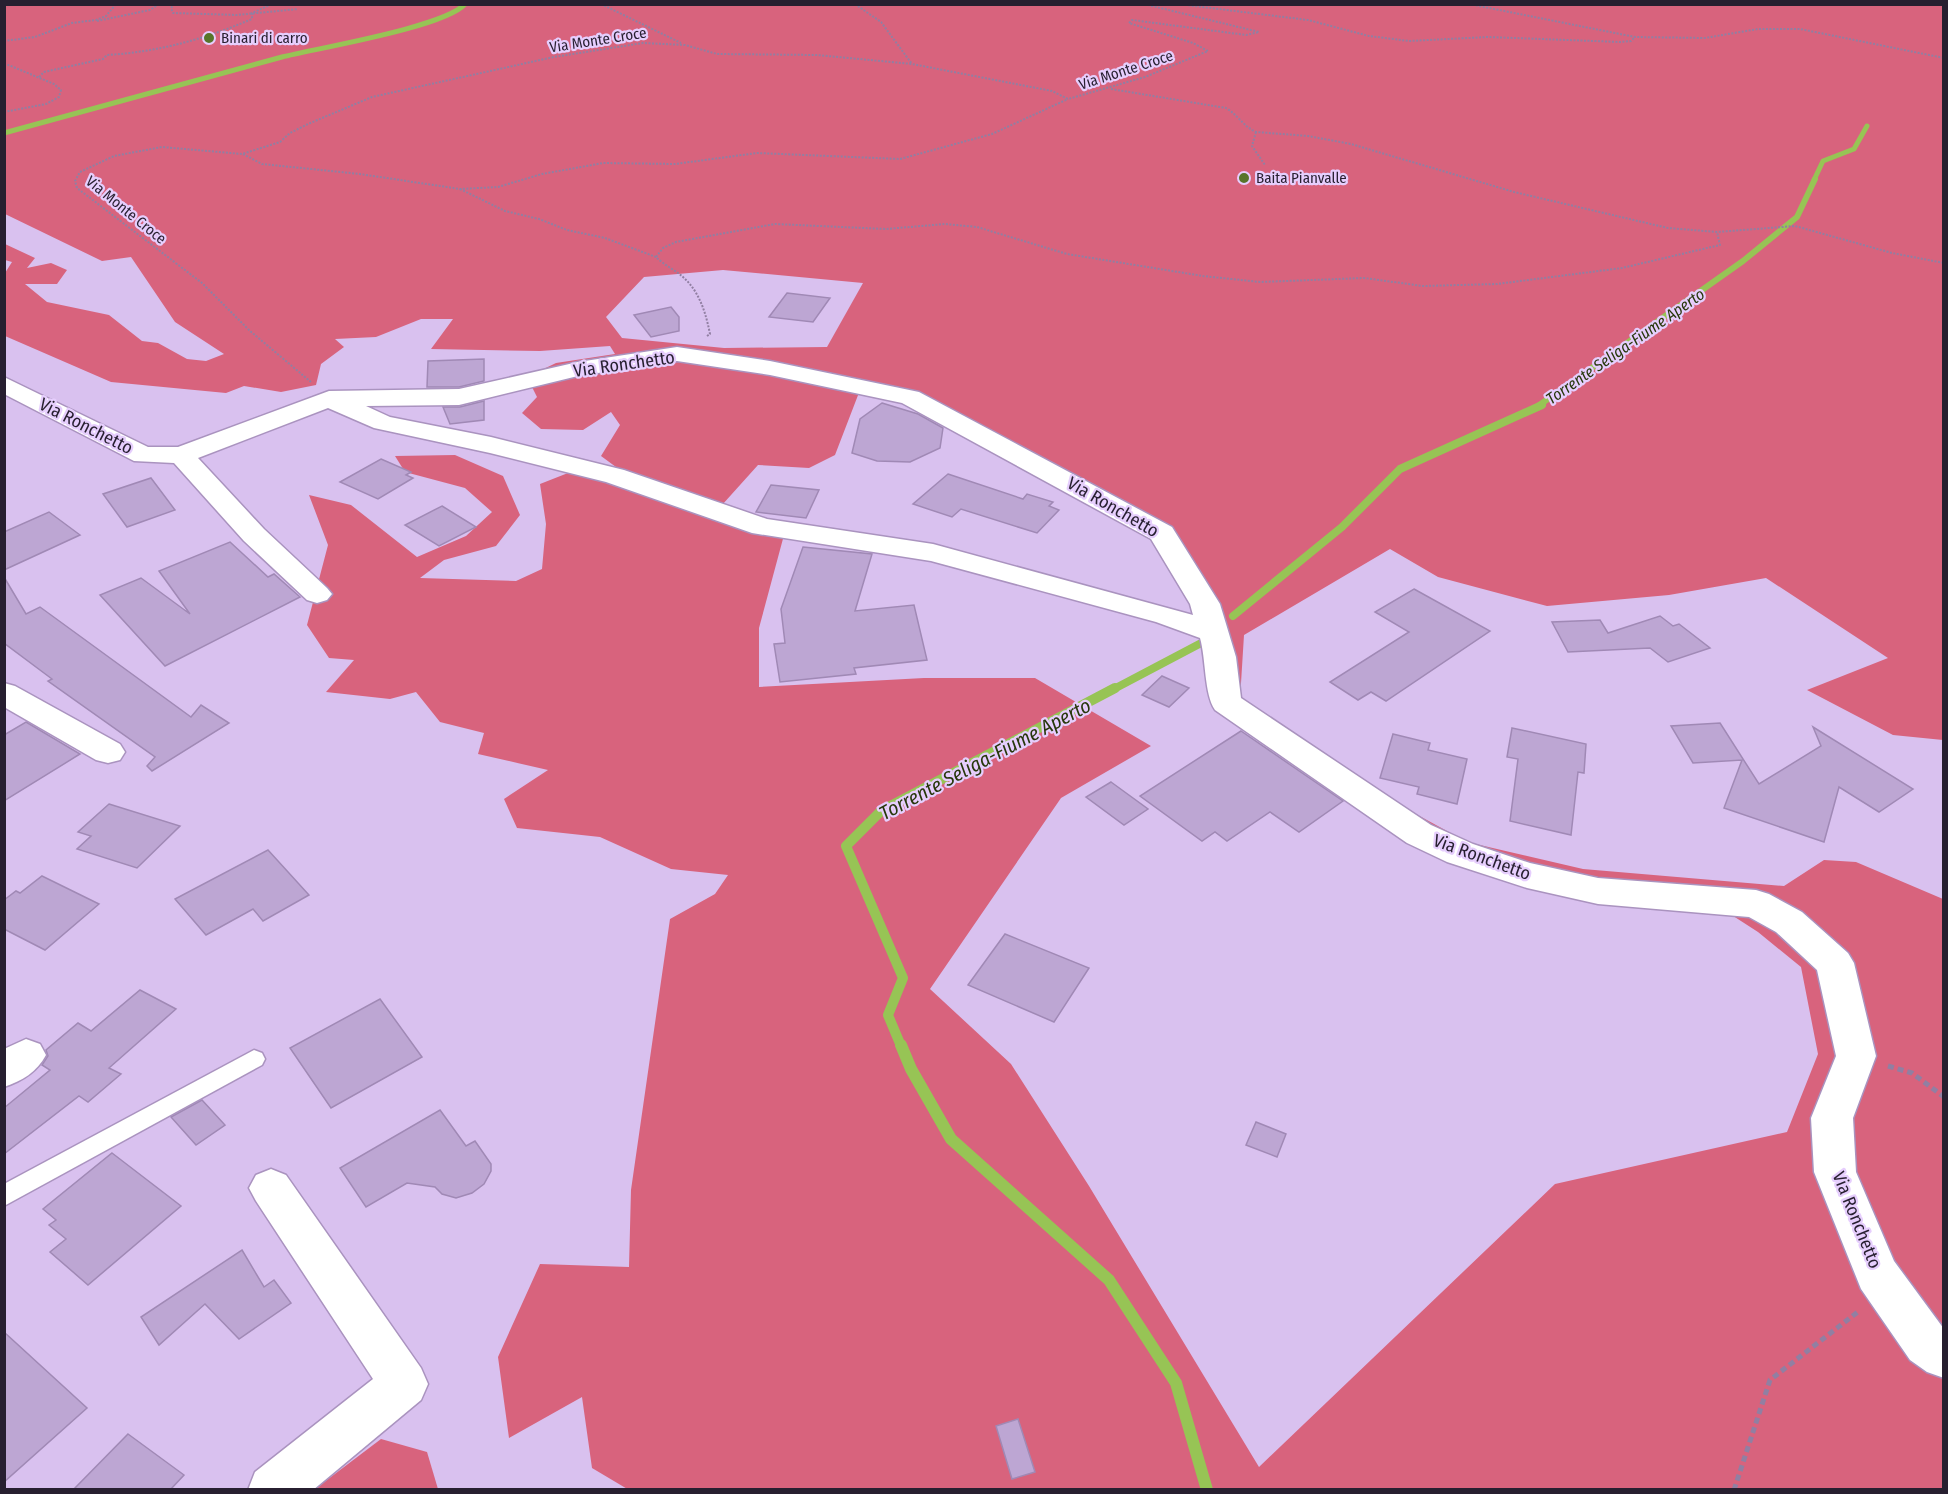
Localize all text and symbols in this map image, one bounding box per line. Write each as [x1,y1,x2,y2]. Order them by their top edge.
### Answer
street label: Via Monte Croce [548,23,648,57]
place label: Binari di carro [221,29,308,47]
marker: Binari di carro [202,31,216,45]
street label: Via Monte Croce [1077,46,1175,94]
place label: Baita Pianvalle [1256,169,1347,187]
marker: Baita Pianvalle [1237,171,1251,185]
street label: Via Monte Croce [82,172,170,248]
water label: Torrente Seliga-Fiume Aperto [1542,284,1708,408]
street label: Via Ronchetto [572,346,676,382]
street label: Via Ronchetto [35,393,137,459]
street label: Via Ronchetto [1063,472,1163,542]
water label: Torrente Seliga-Fiume Aperto [875,693,1095,825]
street label: Via Ronchetto [1430,829,1534,885]
street label: Via Ronchetto [1828,1168,1886,1272]

